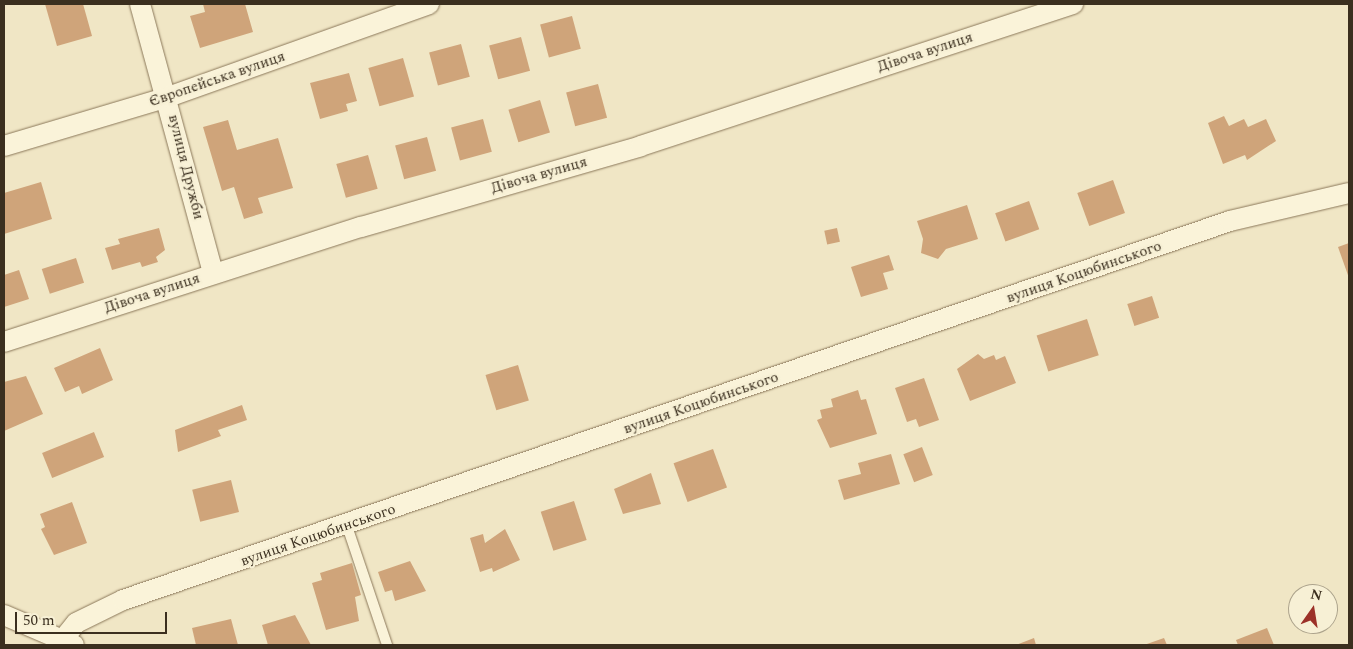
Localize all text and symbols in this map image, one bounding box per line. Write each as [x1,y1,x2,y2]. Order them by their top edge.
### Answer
street label: Дівоча вулиця [875,28,975,76]
street label: Європейська вулиця [147,47,287,111]
street label: вулиця Дружби [164,113,208,221]
street label: Дівоча вулиця [489,153,589,197]
street label: вулиця Коцюбинського [1004,237,1164,307]
street label: Дівоча вулиця [102,269,202,317]
street label: вулиця Коцюбинського [621,368,781,438]
street label: вулиця Коцюбинського [238,500,398,570]
text: N [1308,583,1324,606]
north arrow [1288,584,1338,634]
scale bar [18,602,170,634]
text: 50 m [23,609,55,632]

